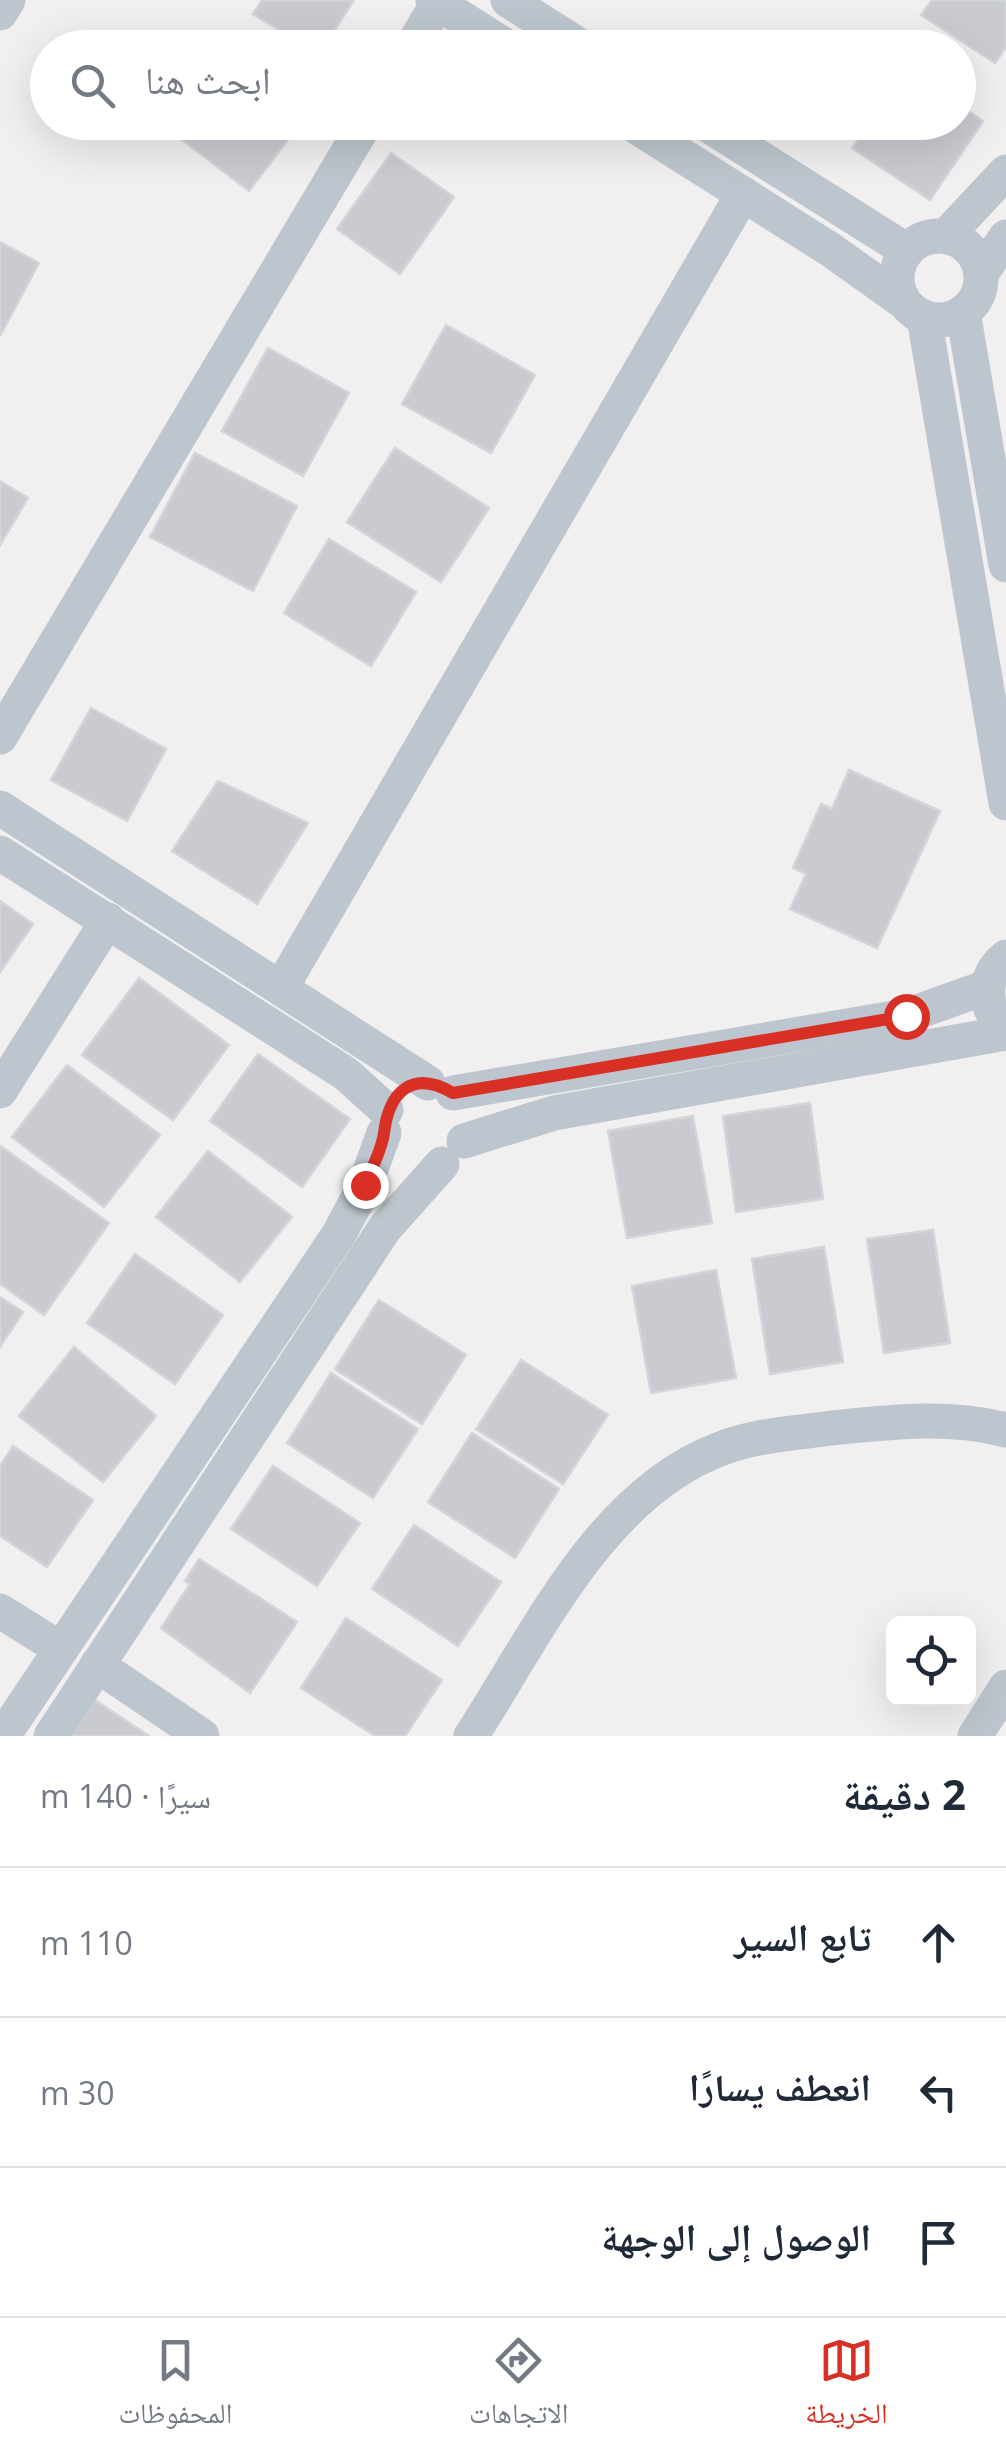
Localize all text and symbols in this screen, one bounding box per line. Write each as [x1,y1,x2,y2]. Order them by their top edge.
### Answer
search box [30,30,976,140]
text: ابحث هنا [145,53,271,105]
icon: search [65,58,120,113]
route start [884,994,930,1040]
route end [343,1163,389,1209]
map controls [886,1616,976,1706]
button: locate [886,1616,976,1706]
text: 2 دقيقة [843,1765,966,1822]
text: سيرًا · 140 m [40,1774,211,1817]
text: تابع السير [734,1910,871,1962]
icon: ahead [911,1915,966,1970]
text: 110 m [40,1921,133,1964]
text: انعطف يسارًا [689,2060,871,2112]
icon: left [911,2065,966,2120]
text: 30 m [40,2071,115,2114]
text: الوصول إلى الوجهة [601,2210,871,2262]
icon: arrive [911,2215,966,2270]
tab: المحفوظات [118,2333,232,2441]
tab: الاتجاهات [469,2333,568,2441]
tab: الخريطة [805,2333,888,2441]

